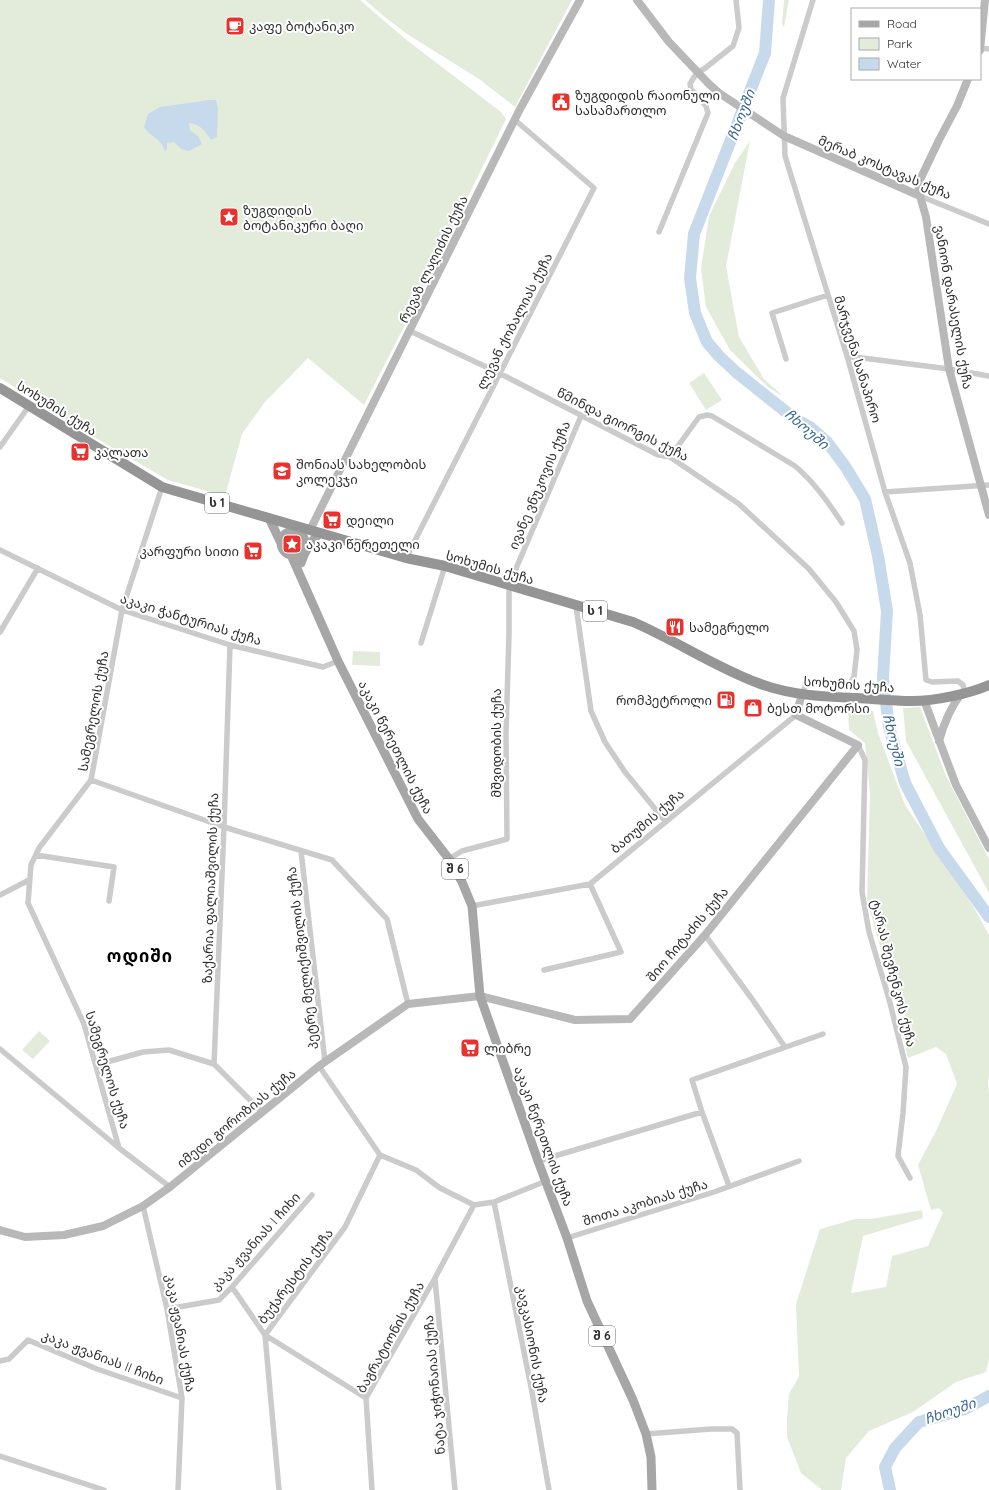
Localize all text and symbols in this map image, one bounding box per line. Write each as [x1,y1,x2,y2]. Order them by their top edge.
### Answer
legend [851,8,981,80]
cafe icon: კაფე ბოტანიკო [224,15,246,37]
text: Road [887,16,917,31]
place label: კაფე ბოტანიკო [249,18,354,34]
text: Park [887,36,912,51]
text: Water [887,56,922,71]
water label: ჩხოუში [723,86,759,143]
place label: ზუგდიდის რაიონული სასამართლო [575,87,720,119]
public building icon: ზუგდიდის რაიონული სასამართლო [550,91,572,113]
street label: მერაბ კოსტავას ქუჩა [816,132,954,202]
street label: რევაზ ლაღიძის ქუჩა [395,193,472,326]
place label: ზუგდიდის ბოტანიკური ბაღი [243,202,363,234]
place icon: ზუგდიდის ბოტანიკური ბაღი [218,206,240,228]
street label: ვანიონ დარასელის ქუჩა [931,224,976,391]
street label: ლევან ქობალიას ქუჩა [473,250,556,392]
street label: მარჯვენა სანაპირო [831,293,885,425]
street label: სოხუმის ქუჩა [14,377,100,439]
street label: წმინდა გიორგის ქუჩა [554,384,692,465]
water label: ჩხოუში [781,405,834,454]
street label: ივანე ვნუკოვის ქუჩა [505,418,573,552]
supermarket icon: კალათა [69,441,91,463]
place label: კალათა [94,444,148,461]
place label: შონიას სახელობის კოლეკჯი [296,456,427,488]
school or university icon: შონიას სახელობის კოლეკჯი [271,460,293,482]
road number: ს 1 [205,493,229,513]
supermarket icon: დეილი [321,509,343,531]
place label: დეილი [346,512,394,529]
place icon: აკაკი წერეთელი [281,533,303,555]
place label: აკაკი წერეთელი [306,536,420,553]
supermarket icon: კარფური სითი [242,540,264,562]
place label: კარფური სითი [139,543,239,559]
street label: სოხუმის ქუჩა [444,547,536,587]
street label: აკაკი ჭანტურიას ქუჩა [118,590,264,648]
road number: ს 1 [583,601,607,621]
restaurant icon: სამეგრელო [664,616,686,638]
place label: სამეგრელო [689,619,769,636]
street label: სამეგრელოს ქუჩა [75,649,112,773]
street label: სოხუმის ქუჩა [803,673,895,695]
street label: აკაკი წერეთლის ქუჩა [354,677,437,817]
street label: მშვიდობის ქუჩა [488,688,505,798]
fuel station icon: რომპეტროლი [715,689,737,711]
place label: რომპეტროლი [616,692,712,709]
shop icon: ბესთ მოტორსი [742,697,764,719]
place label: ბესთ მოტორსი [767,700,870,716]
water label: ჩხოუში [879,712,909,769]
street label: ბათუმის ქუჩა [607,786,687,856]
street label: ზაქარია ფალიაშვილის ქუჩა [199,792,222,984]
road number: შ 6 [442,859,468,879]
street label: პეტრე მელიქიშვილის ქუჩა [283,866,322,1050]
street label: შიო ჩიტაძის ქუჩა [643,883,731,985]
street label: ტარას შევჩენკოს ქუჩა [868,898,920,1048]
district label: ოდიში [107,945,173,967]
street label: სამეგრელოს ქუჩა [82,1009,133,1131]
supermarket icon: ლიბრე [459,1037,481,1059]
place label: ლიბრე [484,1040,531,1057]
street label: აკაკი წერეთლის ქუჩა [510,1064,577,1209]
street label: იმედი გოროზიას ქუჩა [173,1065,299,1172]
street label: შოთა აკობიას ქუჩა [581,1175,709,1229]
street label: კაკა ჟვანიას I ჩიხი [207,1189,303,1293]
street label: ბუქარესტის ქუჩა [254,1225,336,1327]
street label: კაკა ჟვანიას ქუჩა [163,1273,199,1393]
street label: ბაგრატიონის ქუჩა [353,1279,427,1395]
street label: კავკასიონის ქუჩა [514,1284,552,1404]
street label: ნატა ჯიჭონაიას ქუჩა [420,1315,448,1455]
street label: კაკა ჟვანიას II ჩიხი [40,1326,166,1388]
road number: შ 6 [589,1326,615,1346]
water label: ჩხოუში [922,1394,979,1428]

